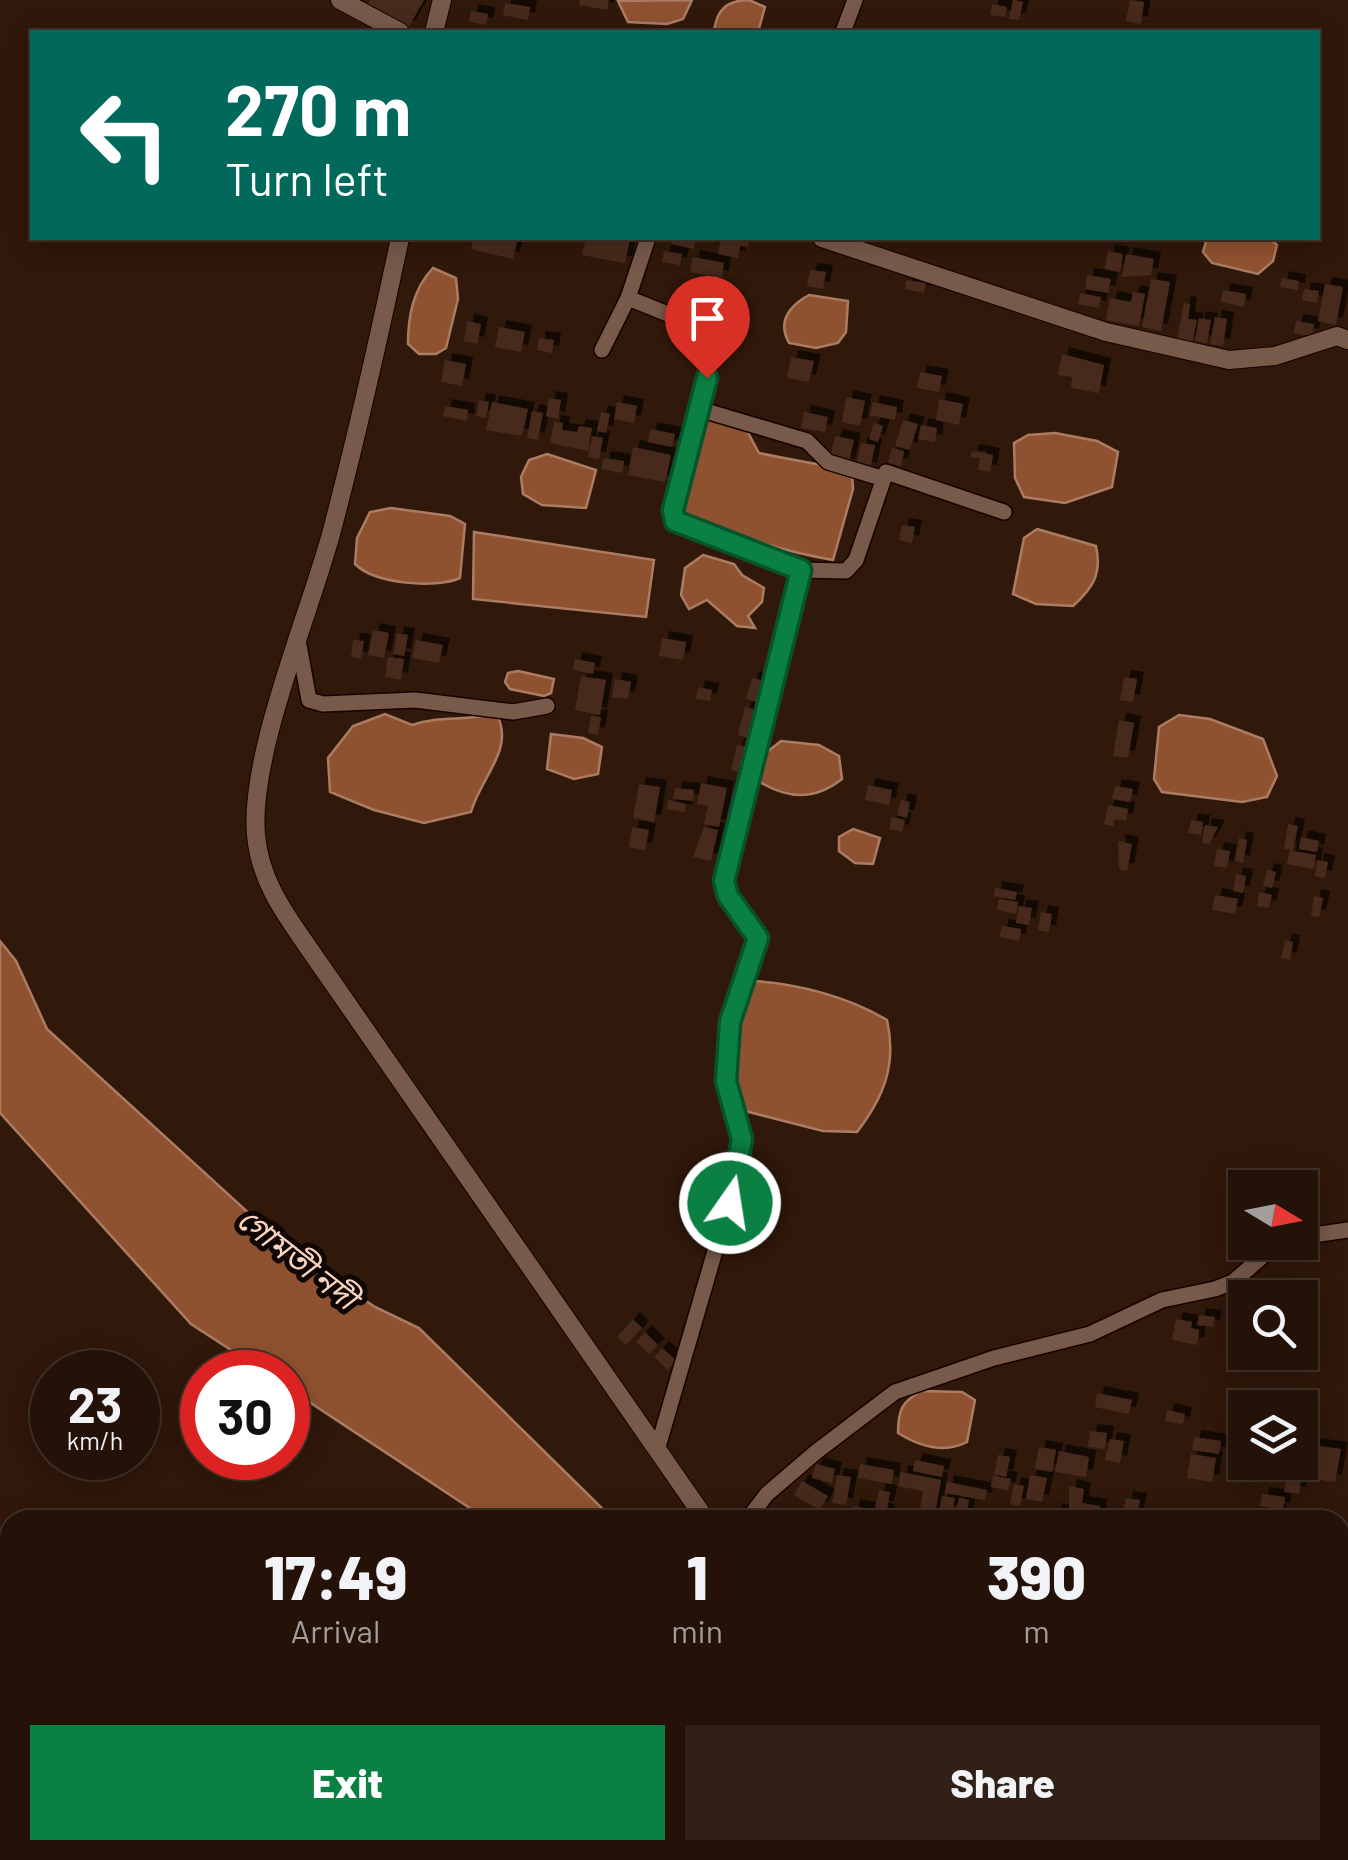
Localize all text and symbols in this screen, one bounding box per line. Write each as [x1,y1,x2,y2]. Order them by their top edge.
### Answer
text: 270 m [225,66,411,150]
icon: left [60,70,190,200]
text: Turn left [225,151,389,205]
pin [665,276,750,379]
icon: arrive [680,291,735,346]
position arrow [678,1151,782,1255]
north arrow [1228,1170,1318,1260]
map controls [1228,1170,1318,1480]
water label: গোমতী নদী [231,1199,370,1319]
button: search [1228,1280,1318,1370]
speed limit sign: 30 [180,1350,310,1480]
text: 23 [68,1373,122,1433]
button: layers [1228,1390,1318,1480]
text: km/h [67,1425,123,1455]
text: 17:49 [264,1540,407,1612]
text: 1 [686,1540,708,1612]
text: 390 [987,1540,1086,1612]
text: Arrival [291,1611,380,1649]
text: min [671,1611,723,1649]
text: m [1023,1611,1050,1649]
button: Exit [30,1725,665,1840]
button: Share [685,1725,1320,1840]

